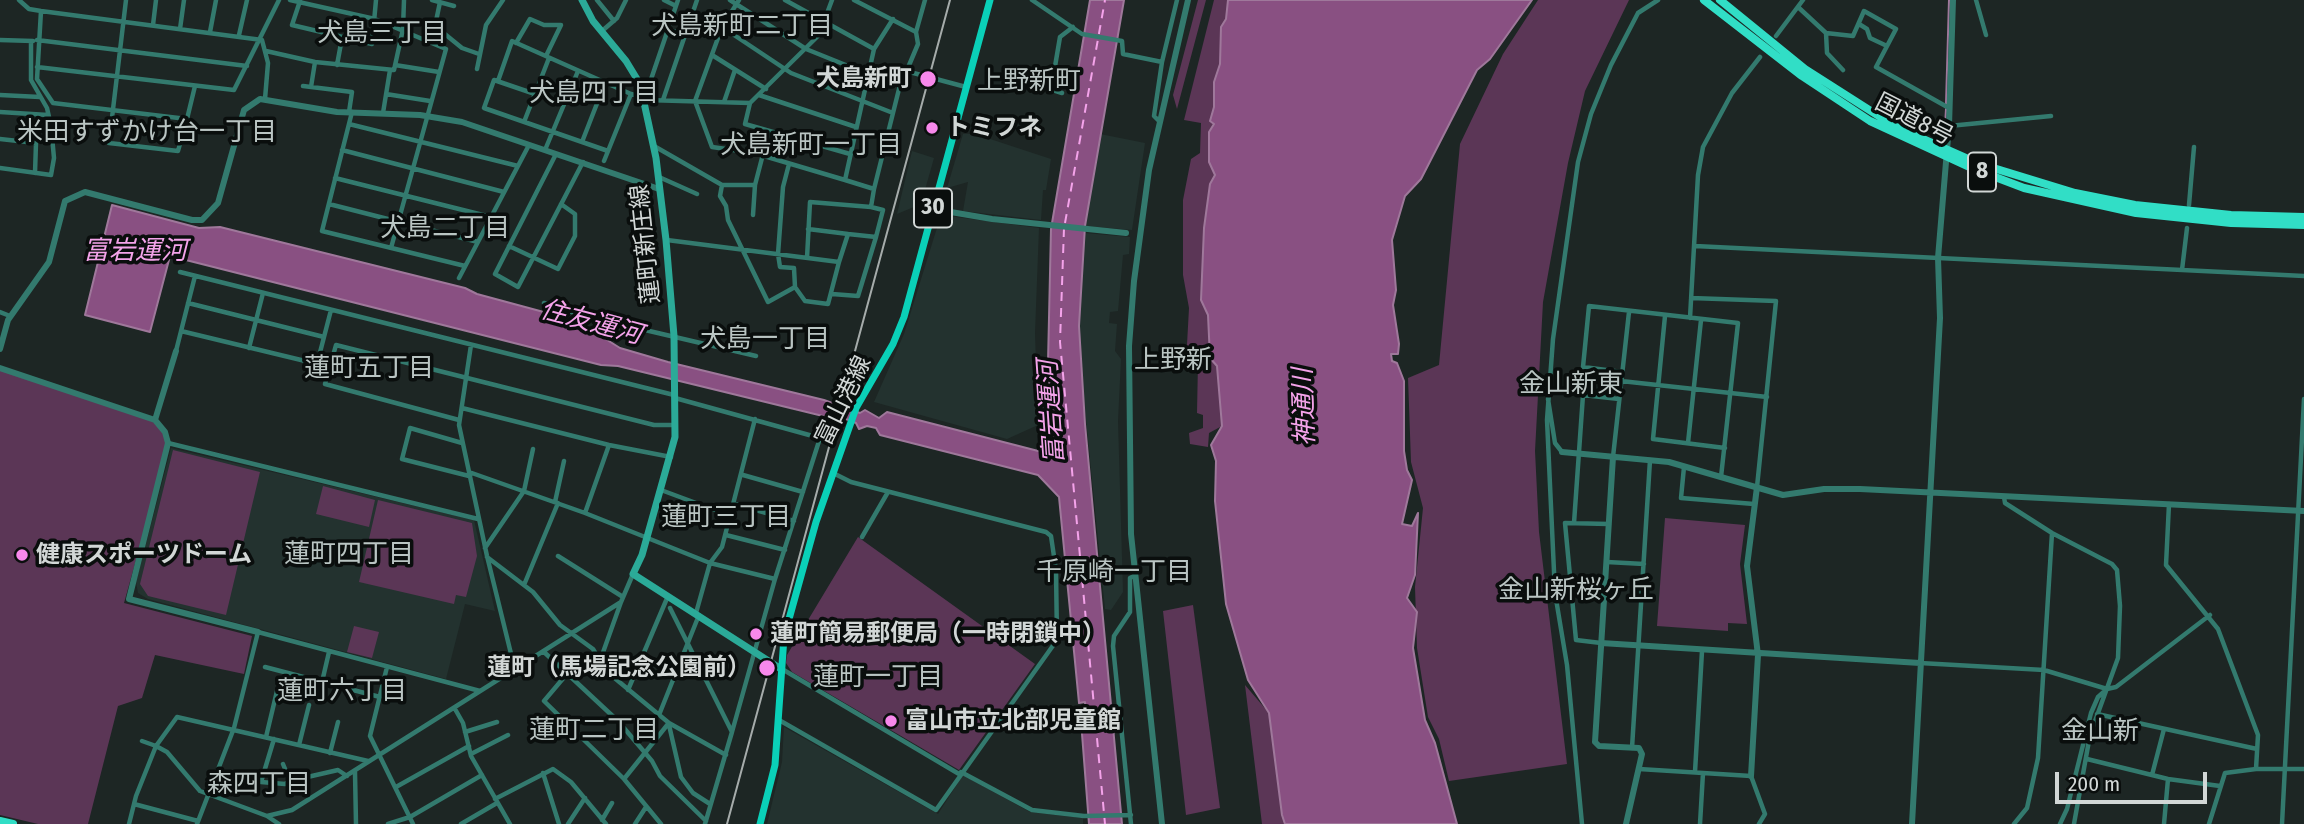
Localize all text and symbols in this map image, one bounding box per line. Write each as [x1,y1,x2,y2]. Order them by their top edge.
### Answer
district label: 犬島新町二丁目 [651,11,833,43]
district label: 犬島三丁目 [317,18,447,50]
place label: 犬島新町 [816,65,912,93]
district label: 上野新町 [977,66,1081,98]
marker: 犬島新町 [918,69,938,89]
district label: 犬島四丁目 [529,78,659,110]
street label: 国道8号 [1870,88,1958,152]
place label: トミフネ [946,114,1042,142]
district label: 米田すずかけ台一丁目 [17,117,277,149]
marker: トミフネ [924,120,940,136]
district label: 犬島新町一丁目 [720,130,902,162]
road number: 8 [1968,153,1996,192]
street label: 蓮町新庄線 [625,183,667,305]
road number: 30 [914,188,952,228]
district label: 犬島二丁目 [380,213,510,245]
water label: 富岩運河 [83,236,187,268]
water label: 住友運河 [537,294,645,352]
district label: 犬島一丁目 [700,324,830,356]
district label: 上野新 [1134,345,1212,377]
street label: 富山港線 [810,352,878,450]
district label: 蓮町五丁目 [304,353,434,385]
water label: 富岩運河 [1033,359,1071,465]
water label: 神通川 [1288,367,1322,447]
district label: 金山新東 [1519,369,1623,401]
district label: 蓮町三丁目 [661,502,791,534]
district label: 蓮町四丁目 [284,539,414,571]
place label: 健康スポーツドーム [36,541,252,569]
marker: 健康スポーツドーム [14,547,30,563]
district label: 千原崎一丁目 [1036,557,1192,589]
district label: 金山新桜ヶ丘 [1498,575,1654,607]
place label: 蓮町簡易郵便局（一時閉鎖中） [770,620,1106,648]
marker: 蓮町簡易郵便局（一時閉鎖中） [748,626,764,642]
place label: 蓮町（馬場記念公園前） [487,654,751,682]
marker: 蓮町（馬場記念公園前） [757,658,777,678]
district label: 蓮町一丁目 [813,662,943,694]
district label: 蓮町六丁目 [277,676,407,708]
place label: 富山市立北部児童館 [905,707,1121,735]
marker: 富山市立北部児童館 [883,713,899,729]
district label: 蓮町二丁目 [529,715,659,747]
district label: 金山新 [2061,716,2139,748]
scale bar [2059,758,2211,802]
district label: 森四丁目 [207,769,311,801]
text: 200 m [2068,771,2120,797]

